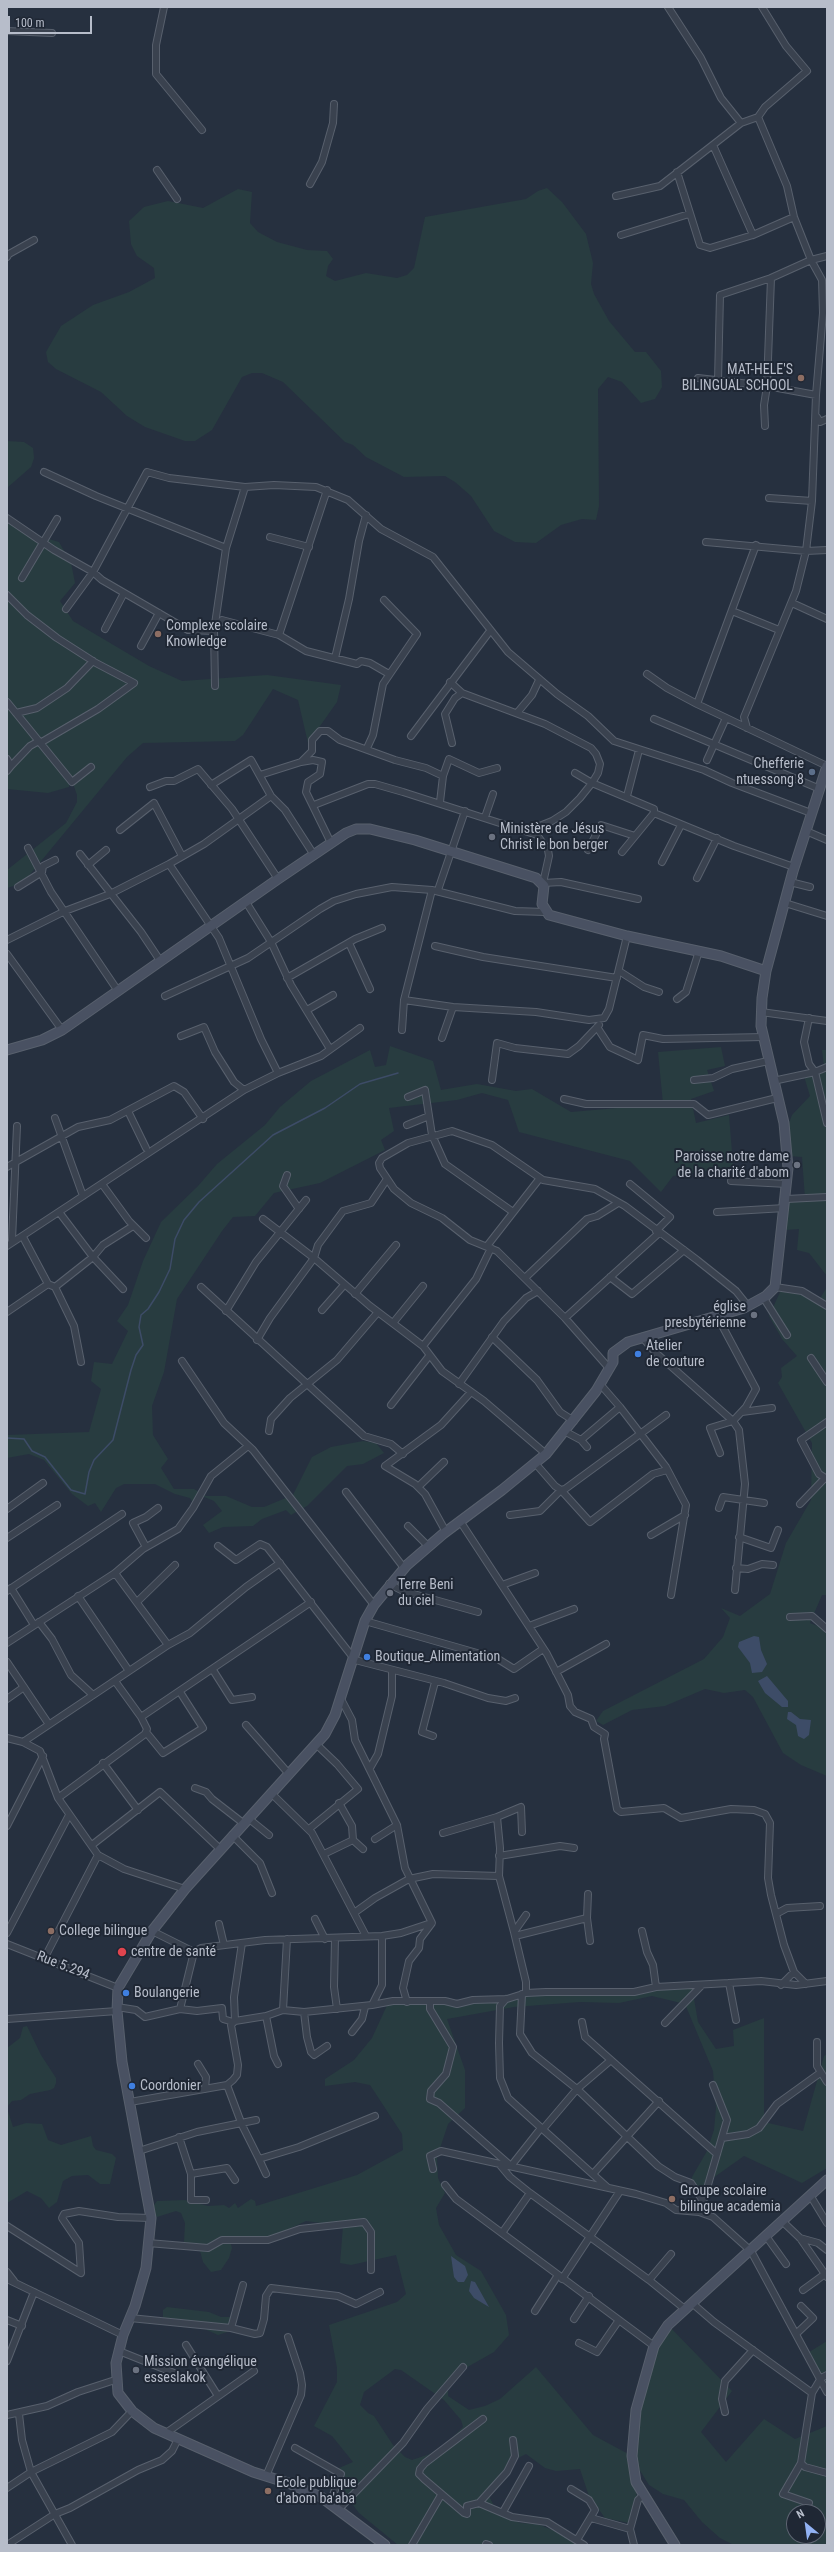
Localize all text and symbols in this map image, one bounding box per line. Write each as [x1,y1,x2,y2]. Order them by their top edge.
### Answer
scale bar [10,8,94,34]
text: 100 m [15,16,45,30]
place label: MAT-HELE'S BILINGUAL SCHOOL [682,362,793,394]
marker: MAT-HELE'S BILINGUAL SCHOOL [796,373,806,383]
place label: Complexe scolaire Knowledge [166,618,268,650]
marker: Complexe scolaire Knowledge [153,629,163,639]
place label: Chefferie ntuessong 8 [736,756,804,788]
marker: Chefferie ntuessong 8 [807,767,817,777]
place label: Ministère de Jésus Christ le bon berger [500,821,608,854]
marker: Ministère de Jésus Christ le bon berger [487,832,497,842]
place label: Paroisse notre dame de la charité d'abom [675,1149,789,1182]
marker: Paroisse notre dame de la charité d'abom [792,1160,802,1170]
place label: église presbytérienne [664,1299,746,1332]
marker: église presbytérienne [749,1310,759,1320]
place label: Atelier de couture [646,1338,705,1370]
marker: Atelier de couture [633,1349,643,1359]
place label: Terre Beni du ciel [398,1577,454,1610]
marker: Terre Beni du ciel [385,1588,395,1598]
place label: Boutique_Alimentation [375,1649,500,1665]
marker: Boutique_Alimentation [362,1652,372,1662]
place label: College bilingue [59,1923,147,1939]
marker: College bilingue [46,1926,56,1936]
place label: centre de santé [131,1944,216,1960]
marker: centre de santé [116,1946,128,1958]
street label: Rue 5.294 [34,1948,92,1984]
place label: Boulangerie [134,1985,200,2001]
marker: Boulangerie [121,1988,131,1998]
place label: Coordonier [140,2078,201,2094]
marker: Coordonier [127,2081,137,2091]
place label: Groupe scolaire bilingue academia [680,2183,781,2216]
marker: Groupe scolaire bilingue academia [667,2194,677,2204]
place label: Mission évangélique esseslakok [144,2354,257,2386]
marker: Mission évangélique esseslakok [131,2365,141,2375]
place label: Ecole publique d'abom ba'aba [276,2475,357,2508]
marker: Ecole publique d'abom ba'aba [263,2486,273,2496]
north arrow [786,2504,826,2544]
text: N [794,2507,807,2521]

